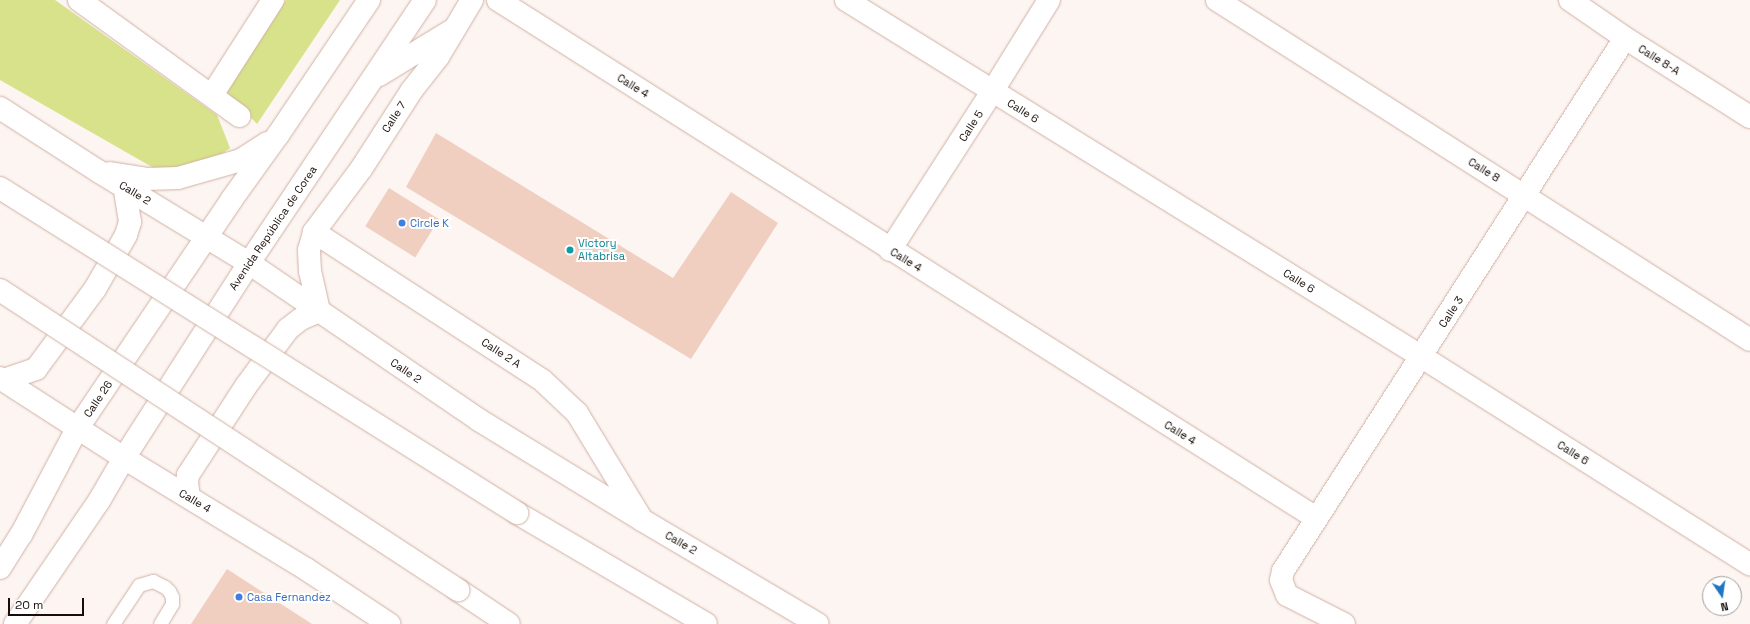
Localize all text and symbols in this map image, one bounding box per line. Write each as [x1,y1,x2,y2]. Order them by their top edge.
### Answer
street label: Calle 8-A [1636,42,1682,78]
street label: Calle 4 [615,71,651,101]
street label: Calle 6 [1005,96,1041,126]
street label: Calle 7 [379,99,409,135]
street label: Calle 5 [956,108,986,144]
street label: Calle 8 [1466,155,1502,185]
street label: Avenida República de Corea [226,163,320,293]
street label: Calle 2 [117,178,153,208]
place label: Circle K [410,216,449,230]
marker: Circle K [397,218,407,228]
place label: Victory Altabrisa [578,237,625,263]
marker: Victory Altabrisa [565,245,575,255]
street label: Calle 4 [888,245,924,275]
street label: Calle 6 [1281,266,1317,296]
street label: Calle 3 [1436,294,1466,330]
street label: Calle 2 A [479,335,523,371]
street label: Calle 2 [388,356,424,386]
street label: Calle 26 [81,378,115,420]
street label: Calle 4 [1162,418,1198,448]
street label: Calle 6 [1555,438,1591,468]
street label: Calle 4 [177,486,213,516]
street label: Calle 2 [663,529,699,557]
north arrow [1702,576,1742,616]
scale bar [10,590,86,616]
place label: Casa Fernandez [247,590,331,604]
marker: Casa Fernandez [234,592,244,602]
text: 20 m [15,597,43,613]
text: N [1719,599,1730,614]

